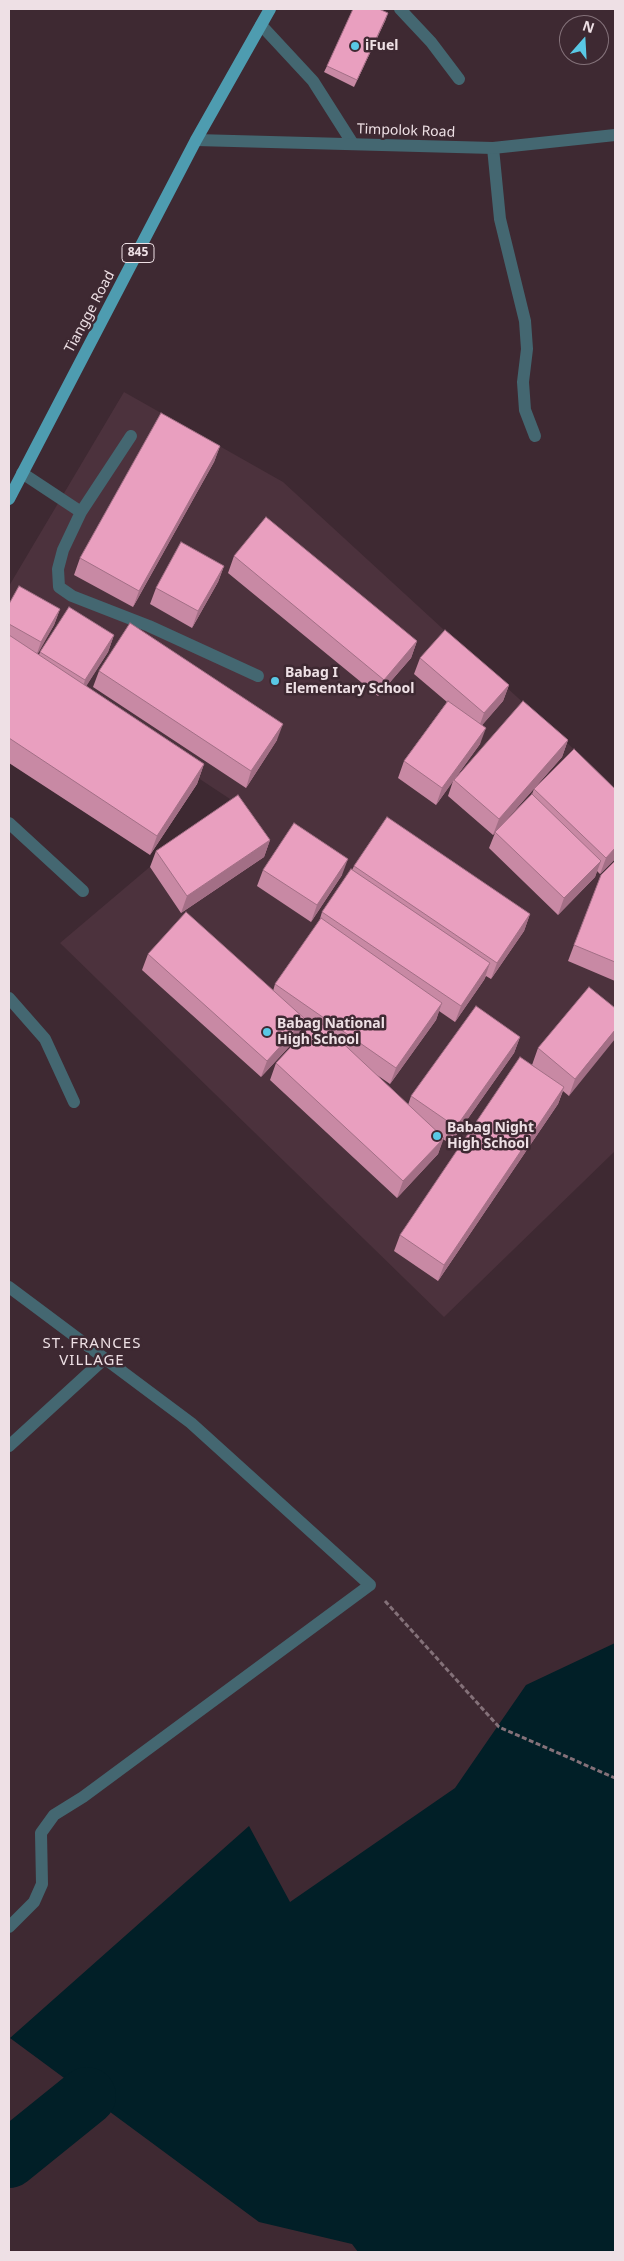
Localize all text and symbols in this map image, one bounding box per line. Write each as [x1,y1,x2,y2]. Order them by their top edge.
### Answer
north arrow [559,15,609,65]
text: N [580,15,597,37]
place label: iFuel [365,38,399,54]
marker: iFuel [349,40,361,52]
street label: Timpolok Road [357,121,455,141]
road number: 845 [122,244,154,262]
street label: Tiangge Road [61,268,119,356]
place label: Babag I Elementary School [285,665,415,698]
marker: Babag I Elementary School [269,675,281,687]
place label: Babag National High School [277,1016,385,1048]
marker: Babag National High School [261,1026,273,1038]
place label: Babag Night High School [447,1120,534,1152]
marker: Babag Night High School [431,1130,443,1142]
district label: ST. FRANCES VILLAGE [41,1335,143,1370]

